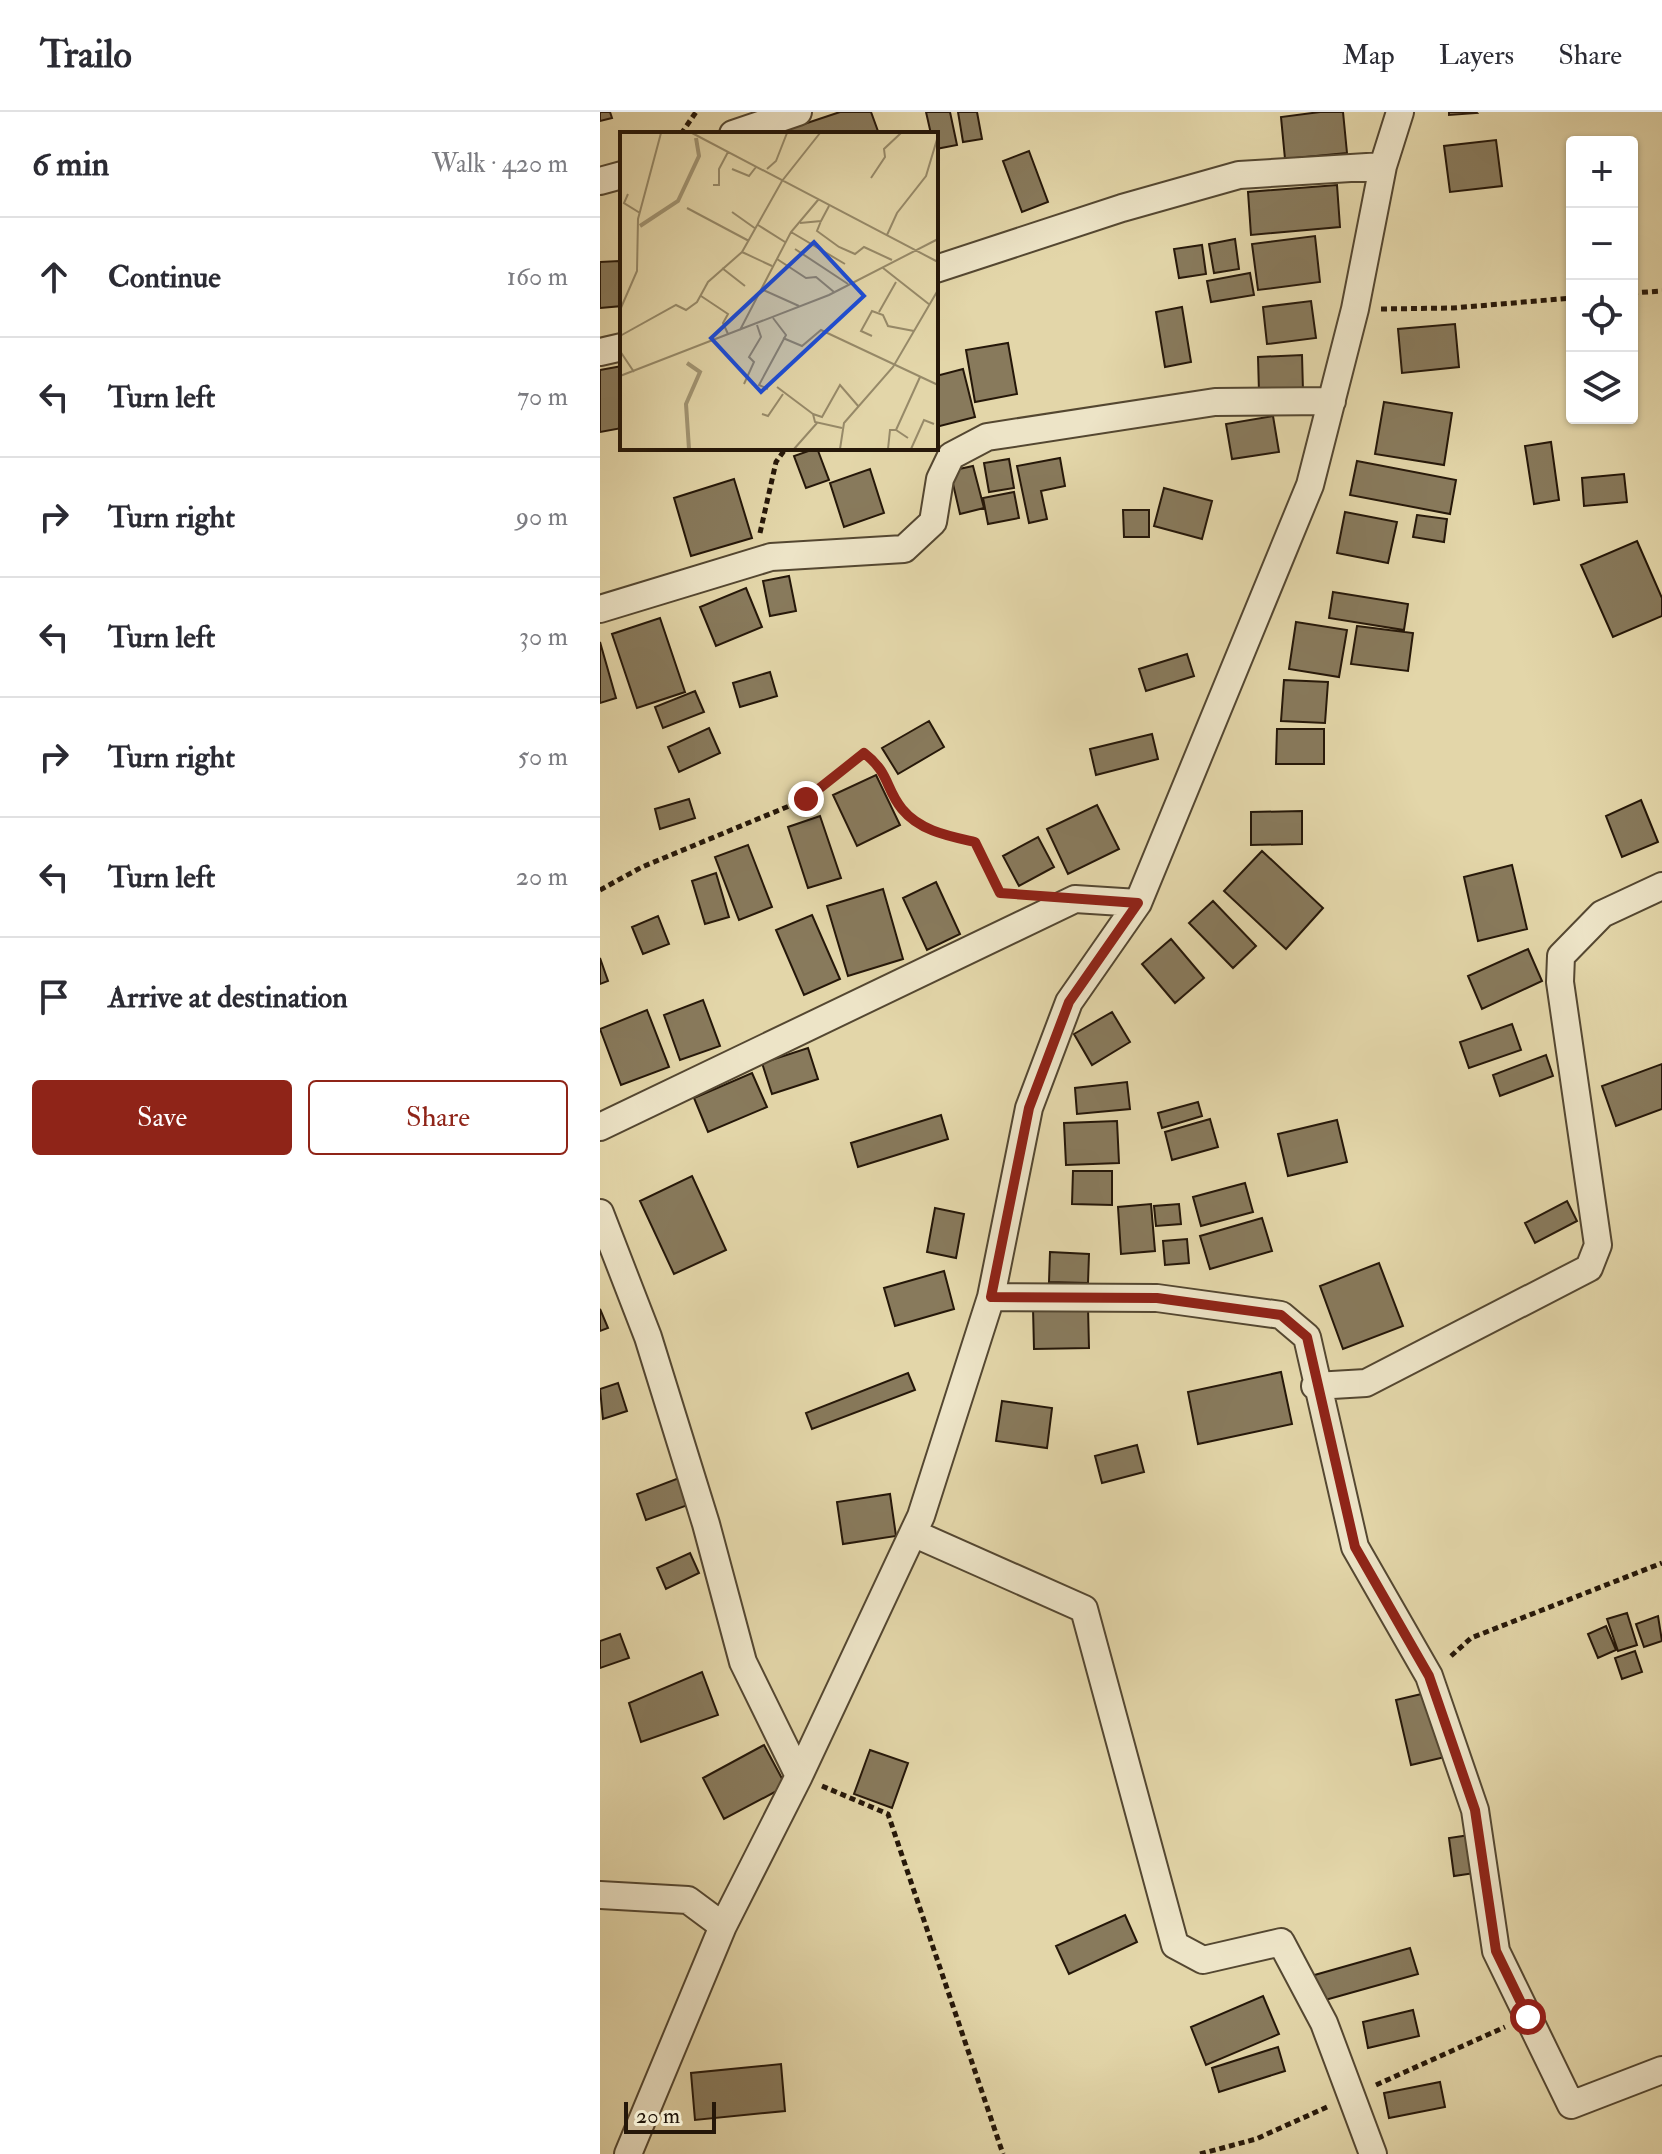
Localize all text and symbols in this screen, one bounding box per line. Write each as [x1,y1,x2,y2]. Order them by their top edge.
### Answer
text: Trailo [40,31,132,79]
text: Map [1342,38,1395,73]
text: Layers [1439,38,1514,73]
text: Share [1558,38,1622,73]
inset map [620,132,938,450]
map controls [1566,136,1638,424]
button: + [1566,136,1638,208]
text: 6 min [32,143,109,186]
text: Walk · 420 m [432,148,568,180]
button: − [1566,208,1638,280]
icon: ahead [32,255,76,299]
text: Continue [108,259,221,296]
text: 160 m [507,261,568,293]
button: locate [1566,280,1638,352]
button: layers [1566,352,1638,424]
icon: left [32,375,76,419]
text: Turn left [108,379,215,416]
text: 70 m [517,381,568,413]
icon: right [32,495,76,539]
text: Turn right [108,499,235,536]
text: 90 m [516,501,568,533]
icon: left [32,615,76,659]
text: Turn left [108,619,215,656]
text: 30 m [519,621,568,653]
icon: right [32,735,76,779]
text: Turn right [108,739,235,776]
text: 50 m [518,741,568,773]
route end [788,781,824,817]
icon: left [32,855,76,899]
text: Turn left [108,859,215,896]
text: 20 m [516,861,568,893]
icon: arrive [32,975,76,1019]
text: Arrive at destination [108,979,348,1016]
button: Save [32,1080,292,1155]
button: Share [308,1080,568,1155]
route start [1510,1999,1546,2035]
scale bar [624,2098,716,2134]
text: 20 m [636,2102,680,2130]

